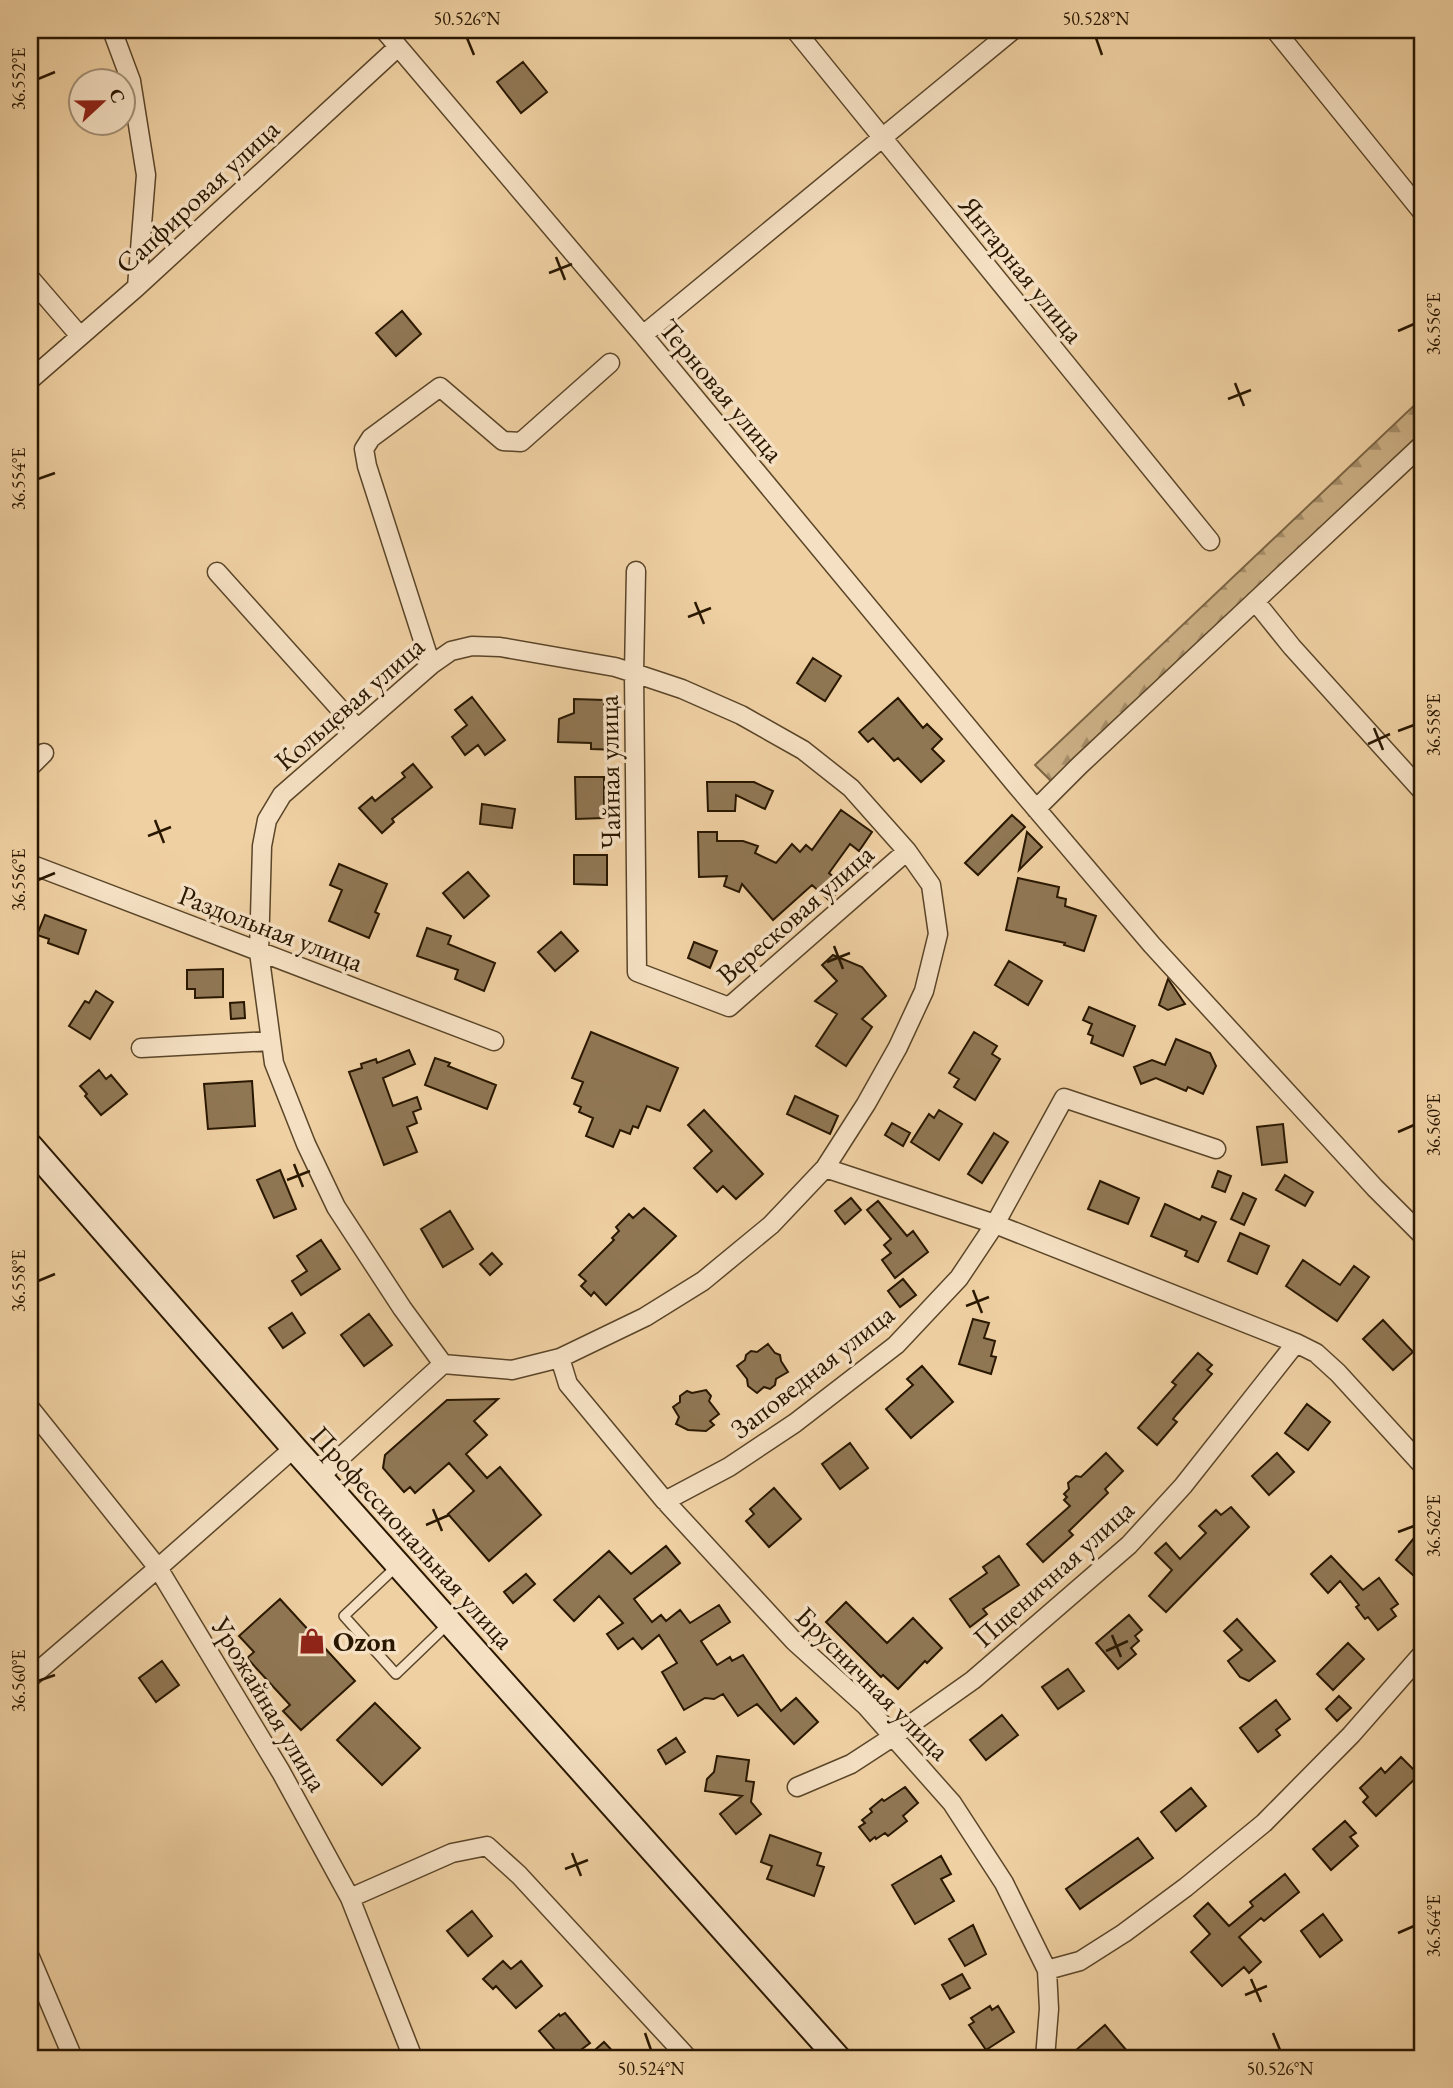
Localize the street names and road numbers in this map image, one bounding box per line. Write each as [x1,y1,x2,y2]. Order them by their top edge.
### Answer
street label: Сапфировая улица [107,110,287,281]
street label: Янтарная улица [951,187,1093,351]
street label: Терновая улица [652,311,793,470]
street label: Кольцевая улица [267,627,432,778]
street label: Чайная улица [590,694,628,849]
street label: Вересковая улица [709,835,882,992]
street label: Раздольная улица [174,876,369,980]
street label: Заповедная улица [723,1295,902,1446]
street label: Профессиональная улица [303,1418,523,1657]
street label: Пщеничная улица [965,1491,1142,1655]
street label: Брусничная улица [788,1598,958,1768]
street label: Урожайная улица [203,1609,337,1799]

